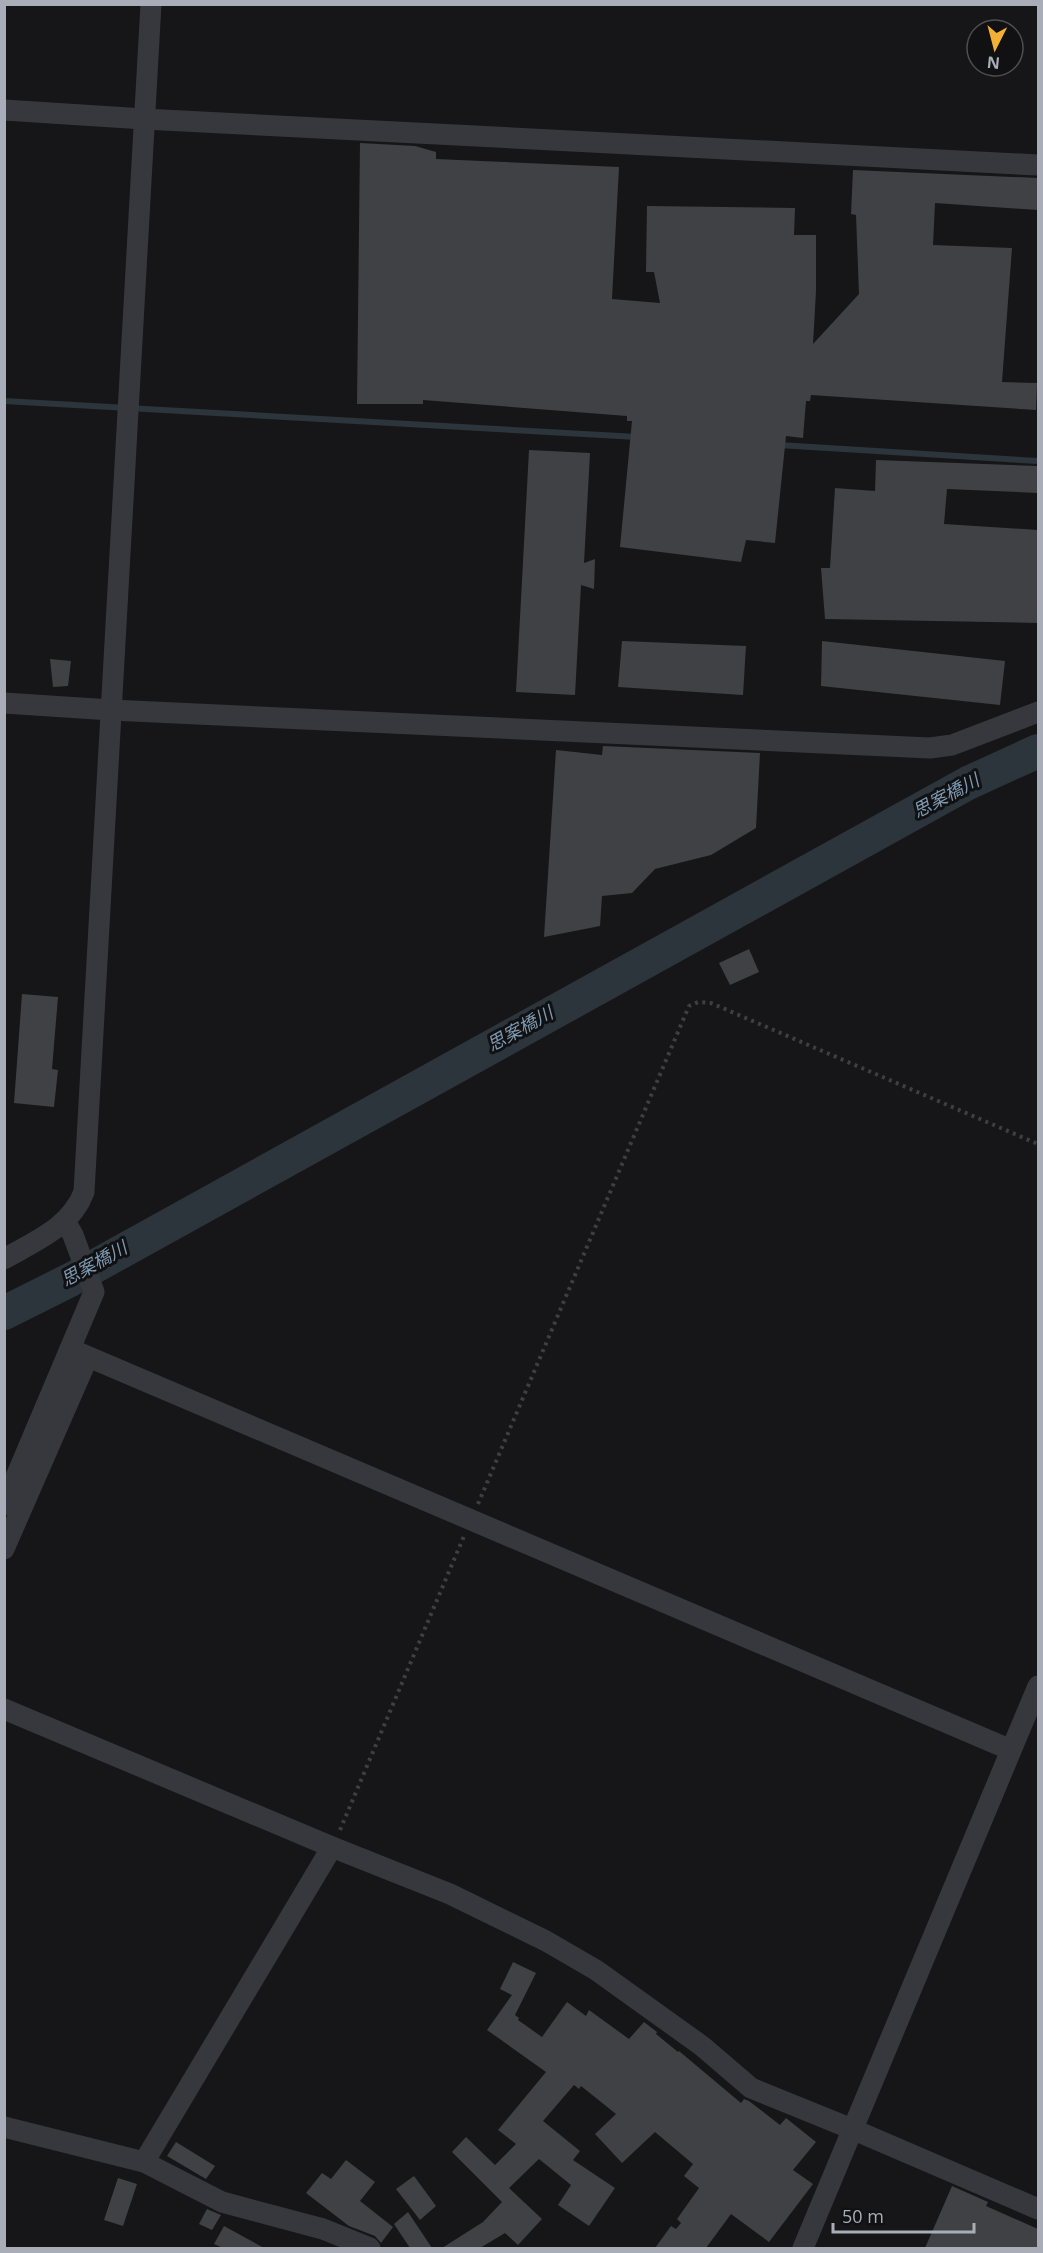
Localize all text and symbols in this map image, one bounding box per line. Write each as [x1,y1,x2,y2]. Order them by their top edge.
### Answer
north arrow [965,18,1025,78]
text: N [986,51,1001,75]
water label: 思案橋川 [908,767,985,823]
water label: 思案橋川 [482,999,559,1056]
water label: 思案橋川 [56,1234,133,1291]
scale bar [833,2196,974,2234]
text: 50 m [842,2204,884,2228]

